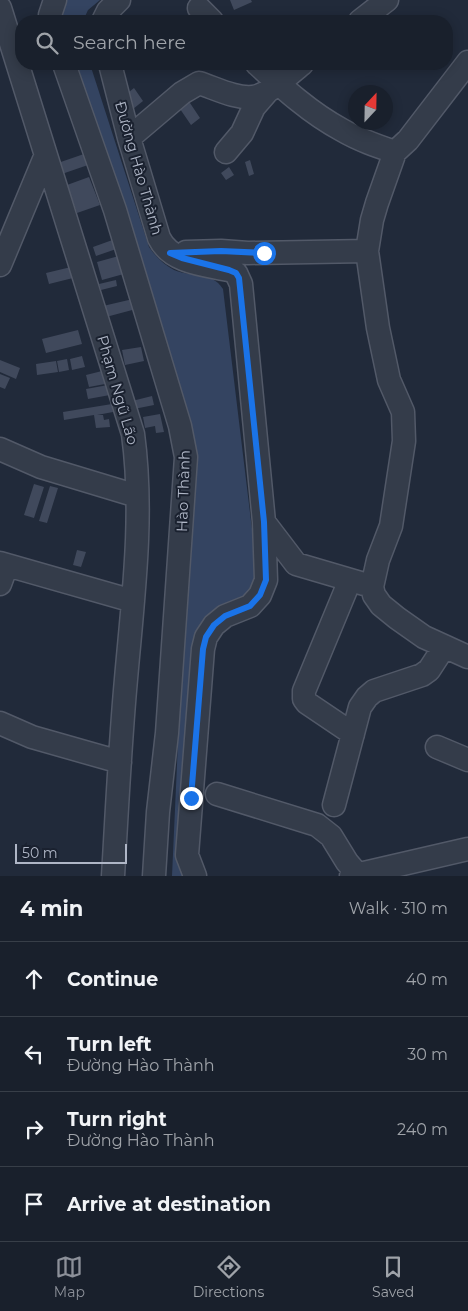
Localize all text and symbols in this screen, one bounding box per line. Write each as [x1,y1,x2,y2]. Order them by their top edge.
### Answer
search box [15,15,453,70]
icon: search [33,29,61,57]
text: Search here [73,31,186,54]
north arrow [348,85,393,130]
street label: Đường Hào Thành [111,99,167,237]
route start [253,242,276,265]
street label: Phạm Ngũ Lão [93,333,143,447]
street label: Hào Thành [172,450,194,532]
route end [180,787,203,810]
scale bar [15,841,128,864]
text: 50 m [22,844,58,862]
text: 4 min [20,896,83,921]
text: Walk · 310 m [349,899,448,918]
icon: ahead [20,965,48,993]
text: Continue [67,968,158,991]
text: 40 m [406,970,448,989]
text: Turn left [67,1033,152,1056]
icon: left [20,1040,48,1068]
text: 30 m [407,1045,448,1064]
text: Đường Hào Thành [67,1056,215,1075]
text: Turn right [67,1108,167,1131]
icon: right [20,1115,48,1143]
text: 240 m [397,1120,448,1139]
text: Đường Hào Thành [67,1131,215,1150]
icon: arrive [20,1190,48,1218]
text: Arrive at destination [67,1193,271,1216]
tab: Map [54,1253,85,1301]
tab: Directions [193,1253,264,1301]
tab: Saved [372,1253,414,1301]

